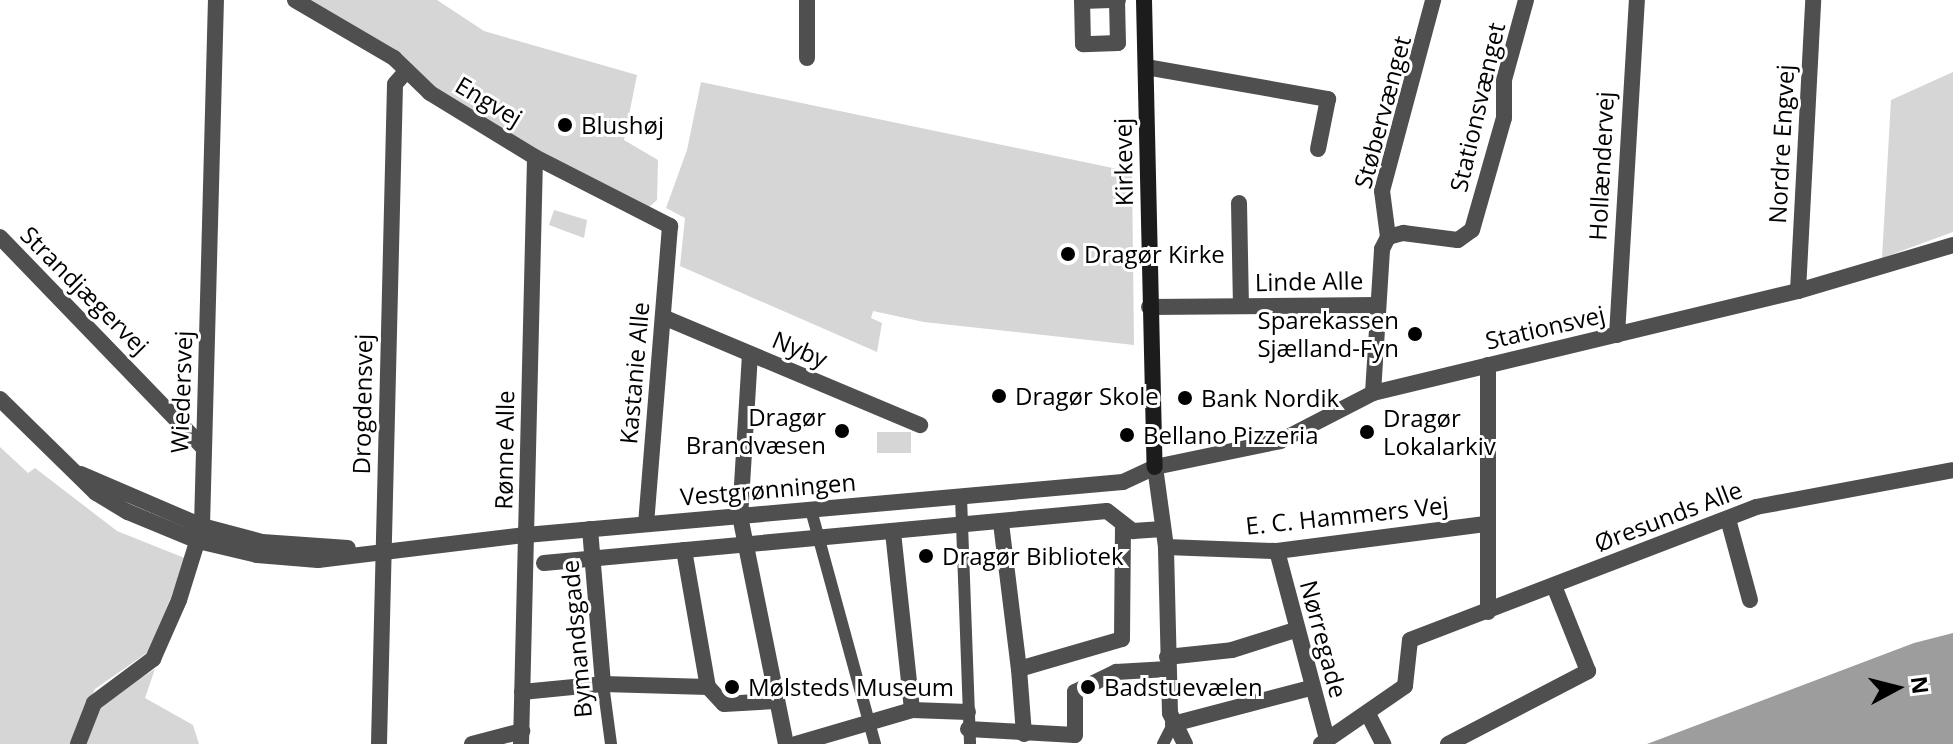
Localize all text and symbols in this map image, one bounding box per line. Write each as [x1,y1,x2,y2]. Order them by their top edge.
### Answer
street label: Stationsvænget [1444,20,1510,194]
street label: Støbervænget [1348,33,1416,191]
street label: Nordre Engvej [1762,64,1800,224]
street label: Engvej [450,70,528,132]
street label: Hollændervej [1583,91,1619,241]
place label: Blushøj [581,111,664,139]
marker: Blushøj [556,116,574,134]
street label: Kirkevej [1108,118,1138,206]
street label: Strandjægervej [15,220,155,360]
place label: Dragør Kirke [1084,240,1225,268]
marker: Dragør Kirke [1059,245,1077,263]
street label: Linde Alle [1255,266,1363,296]
street label: Stationsvej [1482,299,1608,355]
street label: Kastanie Alle [613,301,655,445]
place label: Sparekassen Sjælland-Fyn [1257,306,1399,362]
street label: Nyby [768,325,832,373]
marker: Sparekassen Sjælland-Fyn [1406,325,1424,343]
street label: Wiedersvej [164,330,198,454]
street label: Drogdensvej [346,333,378,475]
place label: Dragør Skole [1015,382,1159,410]
place label: Bank Nordik [1201,384,1339,412]
marker: Dragør Skole [990,387,1008,405]
marker: Bank Nordik [1176,389,1194,407]
street label: Rønne Alle [489,390,519,510]
place label: Dragør Brandvæsen [686,403,826,459]
place label: Dragør Lokalarkiv [1383,404,1496,460]
place label: Bellano Pizzeria [1143,421,1318,449]
marker: Dragør Brandvæsen [833,422,851,440]
marker: Dragør Lokalarkiv [1358,423,1376,441]
marker: Bellano Pizzeria [1118,426,1136,444]
street label: Vestgrønningen [679,467,857,511]
street label: Øresunds Alle [1590,475,1746,557]
street label: E. C. Hammers Vej [1244,490,1450,540]
place label: Dragør Bibliotek [942,542,1124,570]
marker: Dragør Bibliotek [917,547,935,565]
street label: Bymandsgade [555,559,597,719]
street label: Nørregade [1295,577,1353,701]
north arrow [1857,648,1937,728]
place label: Mølsteds Museum [748,673,954,701]
place label: Badstuevælen [1104,673,1263,701]
text: N [1905,674,1937,696]
marker: Mølsteds Museum [723,678,741,696]
marker: Badstuevælen [1079,678,1097,696]

